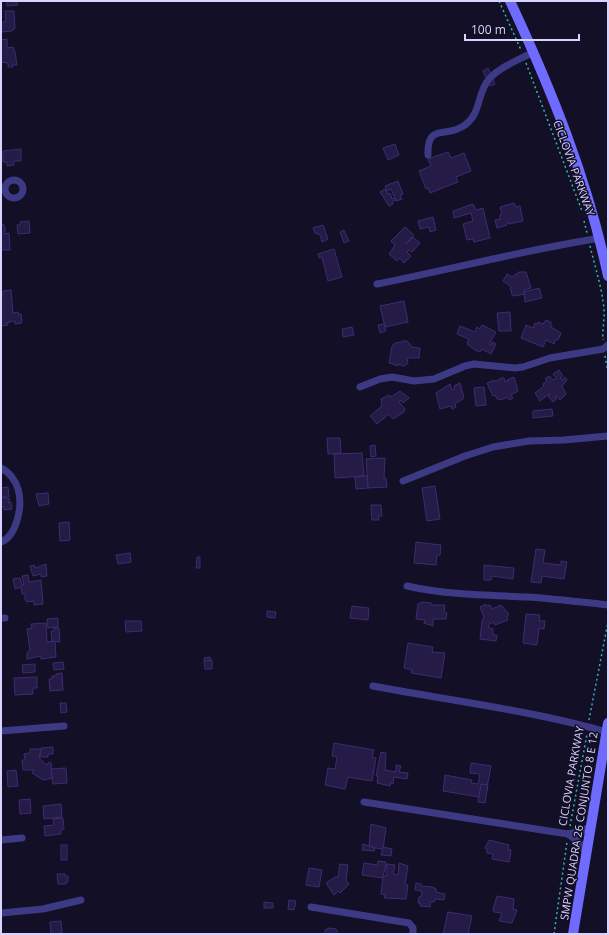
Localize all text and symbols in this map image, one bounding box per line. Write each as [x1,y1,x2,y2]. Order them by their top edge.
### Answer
scale bar [465,16,579,42]
text: 100 m [471,21,506,38]
street label: CICLOVIA PARKWAY [550,118,599,219]
street label: CICLOVIA PARKWAY [554,724,587,827]
street label: SMPW QUADRA 26 CONJUNTO 8 E 12 [556,731,601,921]

